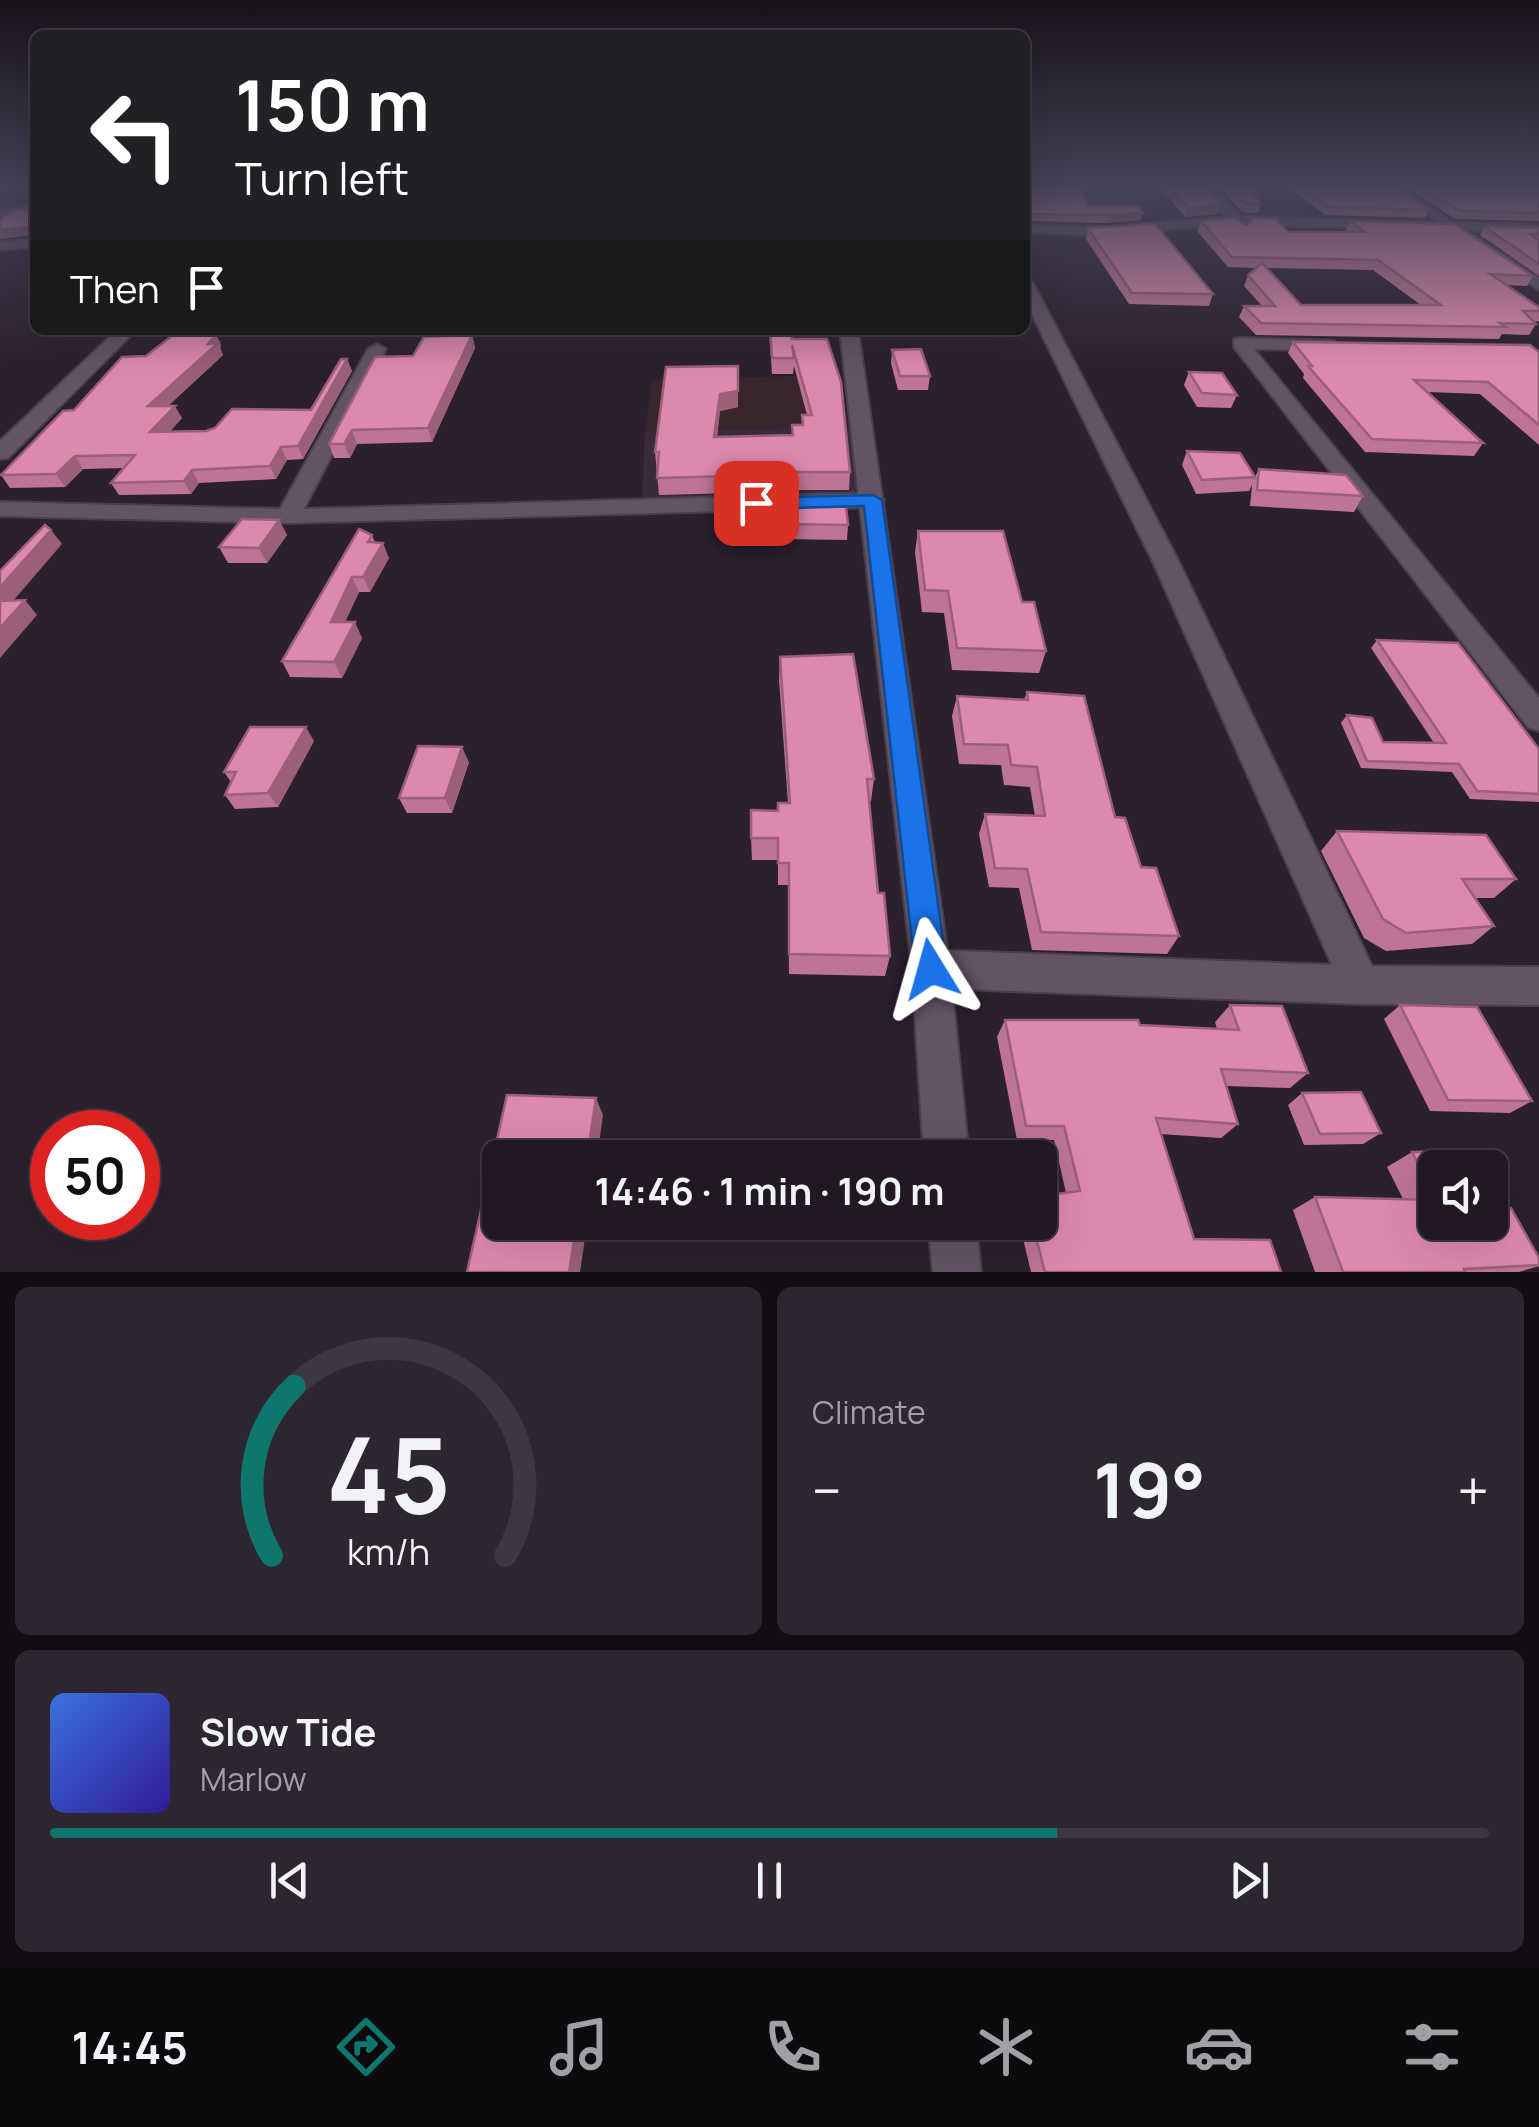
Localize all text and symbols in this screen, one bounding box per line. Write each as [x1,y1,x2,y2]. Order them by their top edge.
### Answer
text: 150 m [235,56,430,152]
icon: left [70,70,200,200]
text: Turn left [235,147,409,209]
icon: arrive [179,260,234,315]
text: Then [70,262,159,314]
pin [714,461,799,546]
icon: arrive [729,476,784,531]
position arrow [879,917,983,1021]
speed limit sign: 50 [30,1110,160,1240]
map controls [1418,1150,1508,1240]
button: sound [1418,1150,1508,1240]
text: 14:46 · 1 min · 190 m [594,1164,945,1216]
text: Climate [812,1390,926,1434]
text: 45 [326,1402,451,1544]
text: 19° [1093,1438,1206,1541]
text: − [812,1452,842,1528]
text: + [1457,1452,1489,1528]
text: km/h [347,1527,430,1576]
text: Slow Tide [200,1705,377,1757]
text: Marlow [200,1757,307,1801]
icon: previous [262,1853,317,1908]
icon: pause [742,1853,797,1908]
icon: next [1222,1853,1277,1908]
icon: directions [331,2012,401,2082]
icon: music [544,2012,614,2082]
icon: phone [758,2012,828,2082]
icon: climate [971,2012,1041,2082]
icon: car [1184,2012,1254,2082]
icon: filters [1397,2012,1467,2082]
text: 14:45 [72,2016,188,2078]

